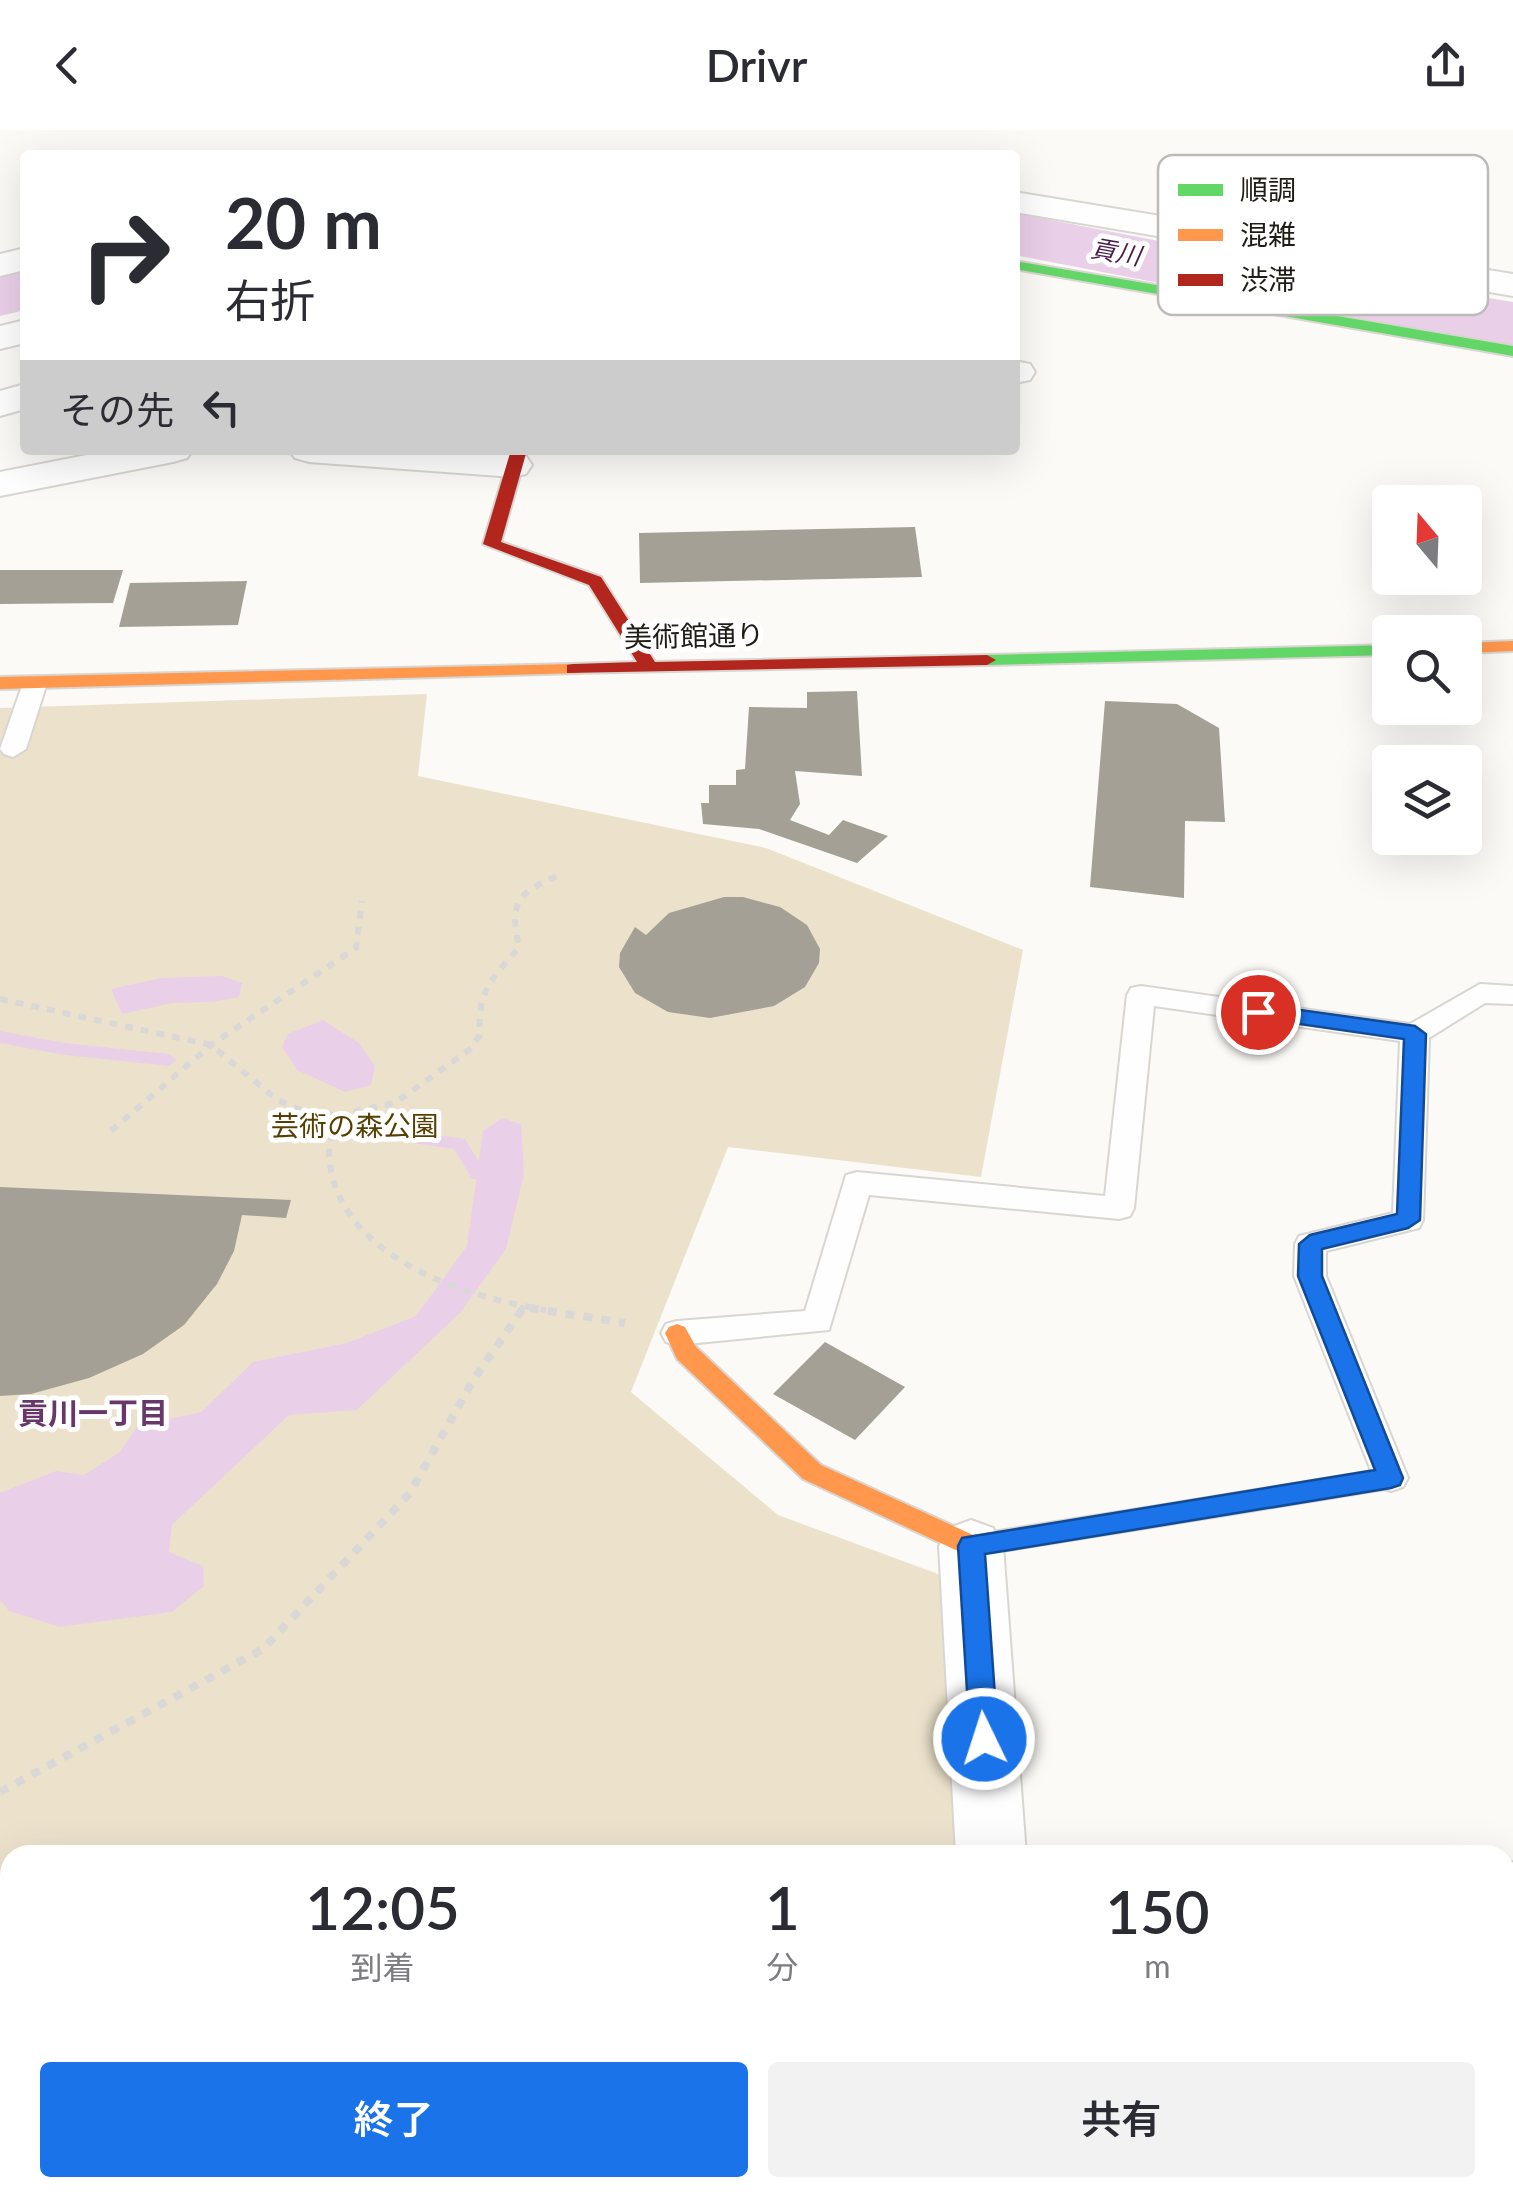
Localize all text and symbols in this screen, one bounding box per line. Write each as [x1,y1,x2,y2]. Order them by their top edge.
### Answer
icon: back [40,38,95,93]
text: Drivr [706,38,807,92]
icon: share [1418,38,1473,93]
legend [1158,155,1488,315]
text: 順調 [1240,172,1296,206]
text: 20 m [225,180,382,264]
icon: right [60,190,190,320]
text: 混雑 [1240,217,1296,251]
water label: 貢川 [1089,232,1146,271]
text: 渋滞 [1240,262,1296,296]
text: 右折 [225,273,315,327]
icon: left [194,380,249,435]
text: その先 [60,386,174,432]
north arrow [1372,485,1482,595]
map controls [1372,485,1482,855]
button: search [1372,615,1482,725]
street label: 美術館通り [624,617,764,653]
button: layers [1372,745,1482,855]
pin [1216,970,1301,1055]
icon: arrive [1231,985,1286,1040]
park label: 芸術の森公園 [271,1108,439,1142]
district label: 貢川一丁目 [18,1394,168,1430]
position arrow [932,1687,1036,1791]
text: 12:05 [305,1871,460,1943]
text: 1 [765,1871,800,1943]
text: 150 [1105,1875,1210,1947]
text: m [1144,1946,1171,1985]
text: 到着 [351,1947,415,1986]
text: 分 [767,1947,799,1986]
button: 終了 [40,2062,748,2177]
button: 共有 [768,2062,1475,2177]

